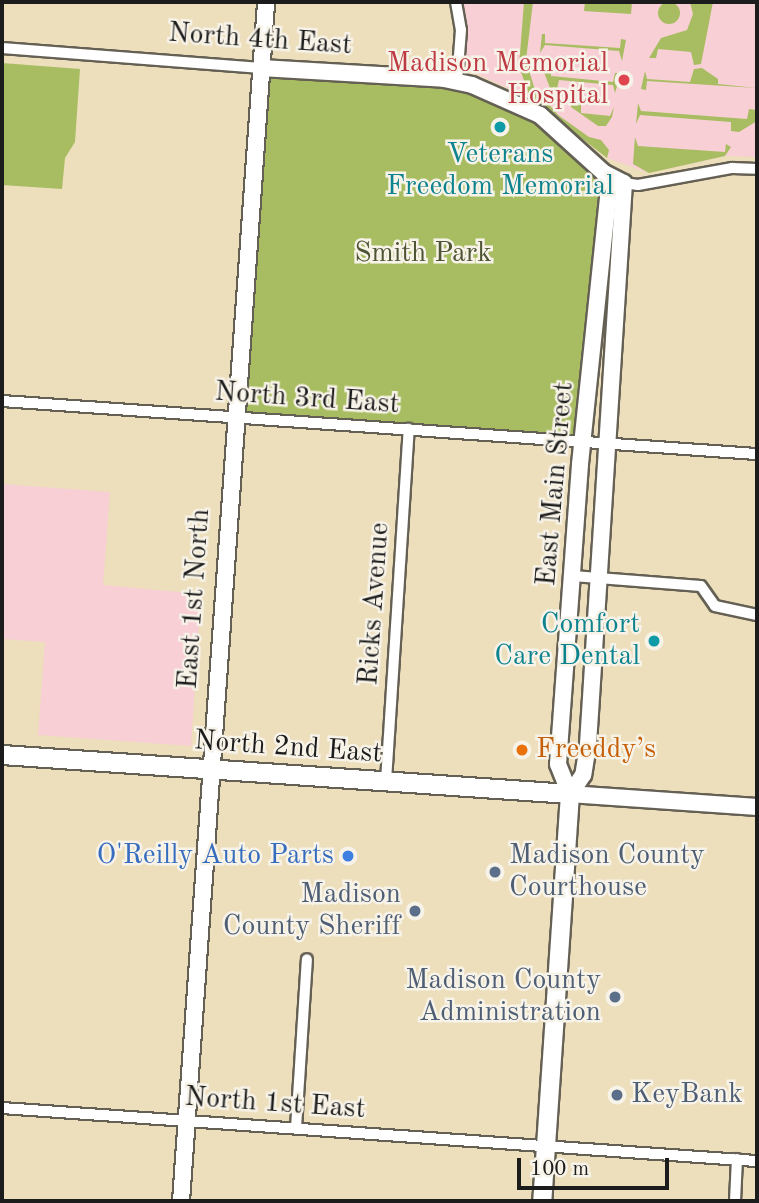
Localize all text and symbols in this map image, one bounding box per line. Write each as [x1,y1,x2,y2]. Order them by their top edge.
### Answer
street label: North 4th East [167,17,353,63]
place label: Madison Memorial Hospital [387,47,608,113]
marker: Madison Memorial Hospital [614,70,634,90]
marker: Veterans Freedom Memorial [492,119,508,135]
place label: Veterans Freedom Memorial [386,138,614,204]
park label: Smith Park [354,237,492,271]
street label: North 3rd East [214,376,400,422]
street label: East Main Street [530,380,582,588]
street label: East 1st North [172,508,218,690]
street label: Ricks Avenue [353,521,397,687]
place label: Comfort Care Dental [494,608,640,674]
marker: Comfort Care Dental [646,633,662,649]
street label: North 2nd East [193,725,383,771]
place label: Freeddy’s [536,733,656,767]
marker: Freeddy’s [514,742,530,758]
place label: O'Reilly Auto Parts [96,839,334,873]
place label: Madison County Courthouse [509,839,705,905]
marker: O'Reilly Auto Parts [340,848,356,864]
marker: Madison County Courthouse [487,864,503,880]
place label: Madison County Sheriff [223,878,401,944]
marker: Madison County Sheriff [407,903,423,919]
place label: Madison County Administration [405,964,601,1030]
marker: Madison County Administration [607,989,623,1005]
place label: KeyBank [631,1078,743,1112]
street label: North 1st East [184,1081,366,1127]
marker: KeyBank [609,1087,625,1103]
scale bar [521,1144,673,1188]
text: 100 m [530,1159,589,1180]

